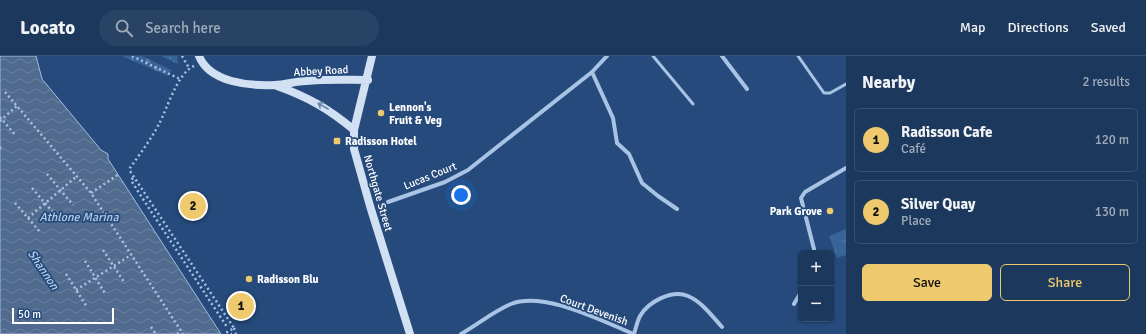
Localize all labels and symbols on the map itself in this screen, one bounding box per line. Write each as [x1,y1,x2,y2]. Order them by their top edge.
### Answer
street label: Abbey Road [293,63,349,79]
place label: Lennon's Fruit & Veg [389,101,442,127]
one-way arrow [317,102,329,110]
marker: Lennon's Fruit & Veg [376,108,386,118]
place label: Radisson Hotel [345,135,417,148]
marker: Radisson Hotel [332,136,342,146]
street label: Northgate Street [361,153,395,233]
street label: Lucas Court [402,159,458,192]
your location [451,185,471,205]
pin: 2 [180,191,206,221]
place label: Park Grove [770,205,823,218]
marker: Park Grove [825,206,835,216]
water label: Athlone Marina [40,210,119,225]
water label: Shannon [24,247,62,293]
place label: Radisson Blu [257,273,319,286]
marker: Radisson Blu [244,274,254,284]
pin: 1 [228,291,254,321]
street label: Court Devenish [558,292,630,328]
scale bar [12,306,114,325]

